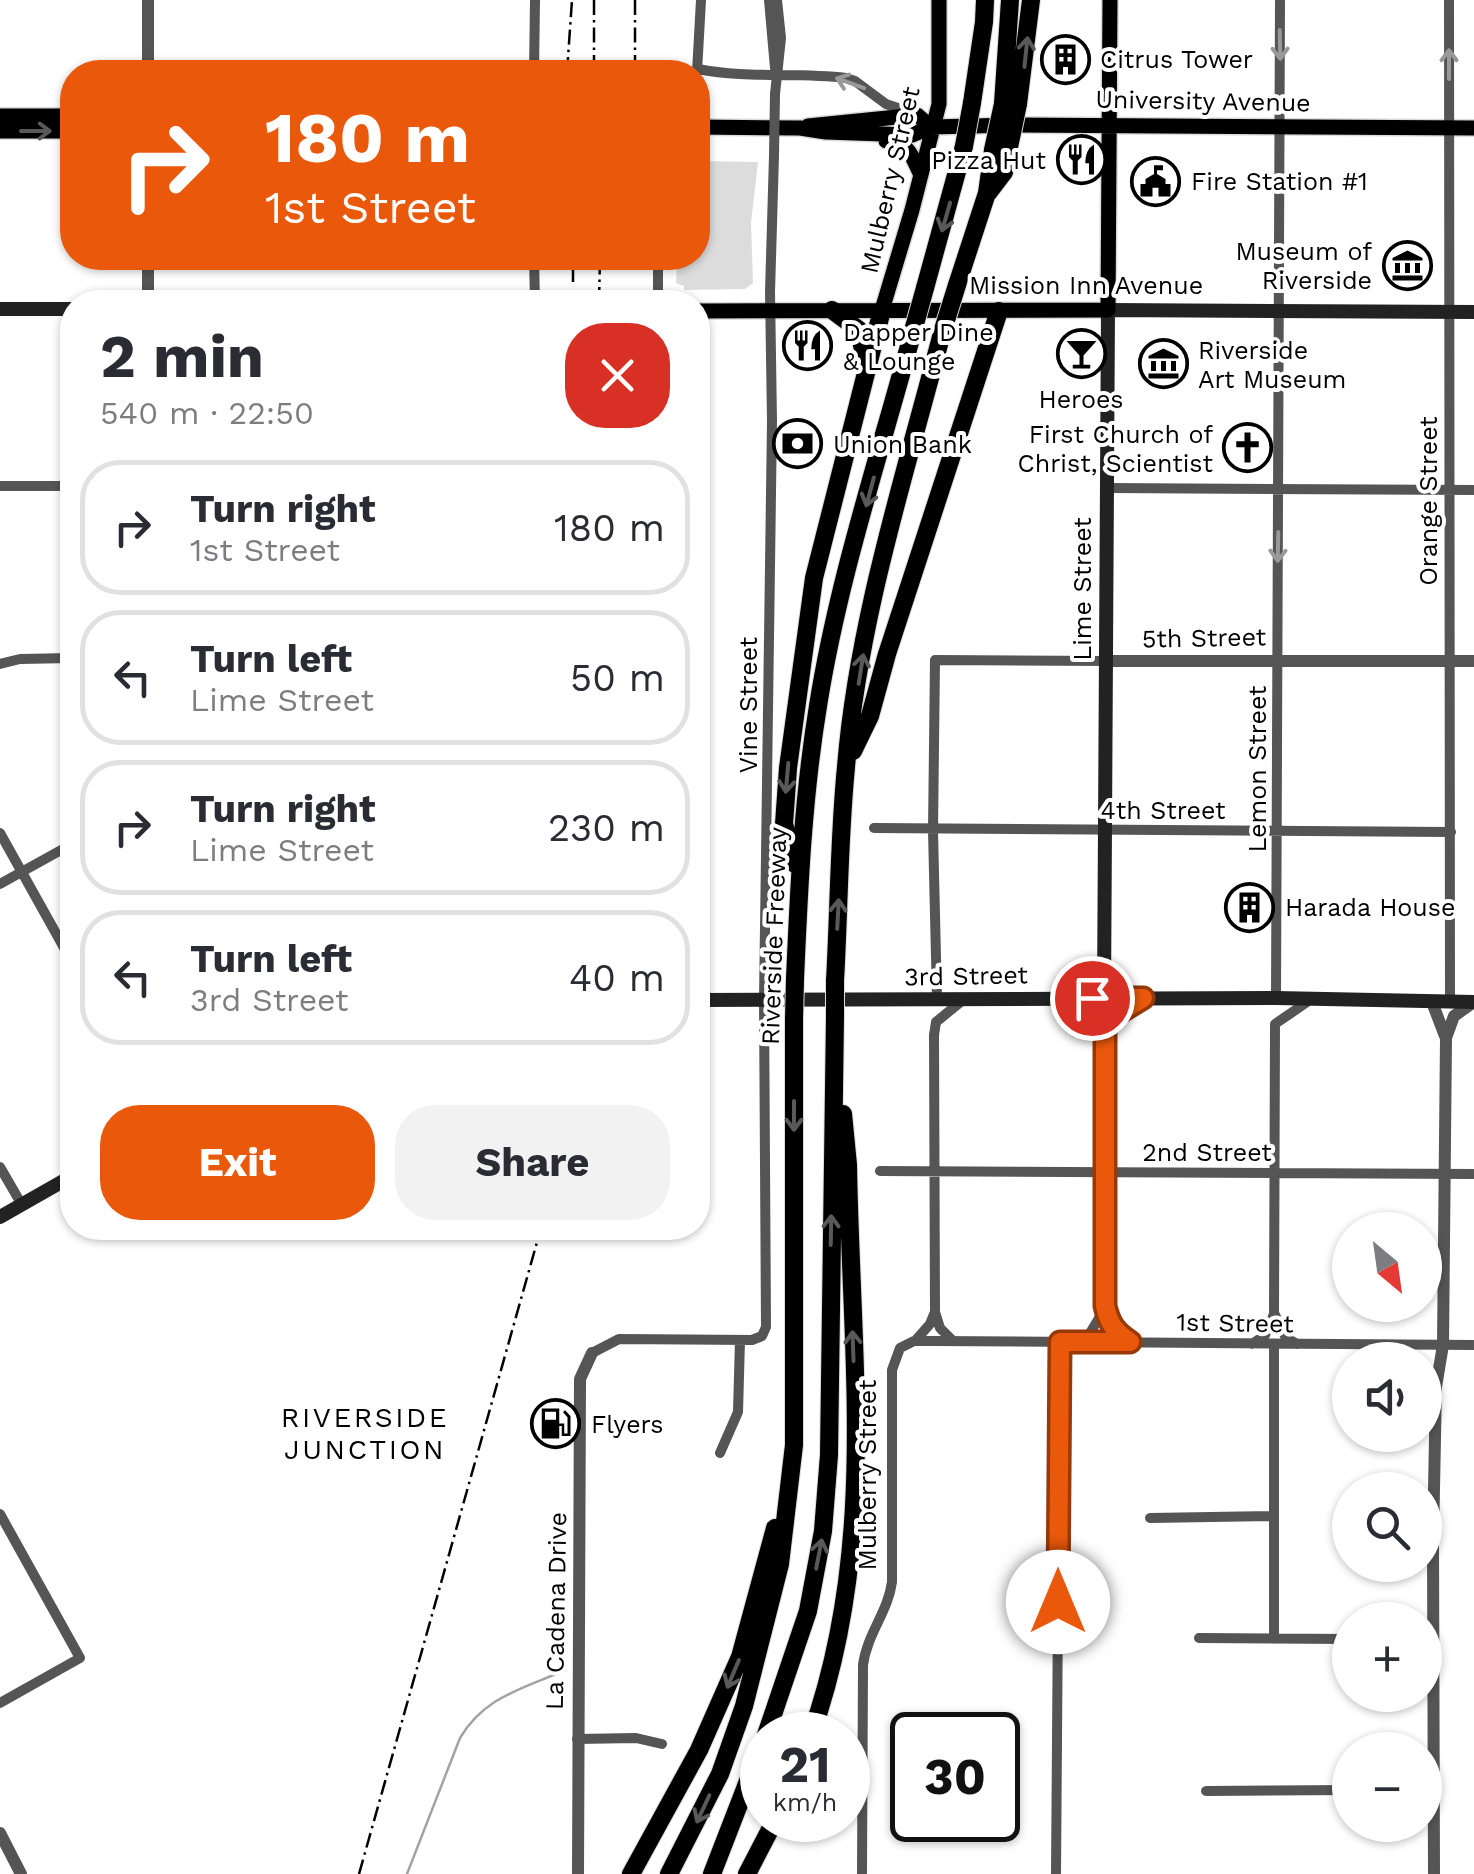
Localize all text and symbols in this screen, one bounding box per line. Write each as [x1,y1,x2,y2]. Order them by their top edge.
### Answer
one-way arrow [1270,28,1290,61]
building icon: Citrus Tower [1039,33,1091,85]
one-way arrow [1016,36,1035,69]
place label: Citrus Tower [1100,45,1253,74]
one-way arrow [1440,48,1458,80]
one-way arrow [835,72,866,90]
street label: Mulberry Street [854,83,926,276]
street label: University Avenue [1095,85,1311,117]
text: 180 m [265,97,470,179]
icon: right [100,100,230,230]
one-way arrow [20,122,52,140]
restaurant icon: Pizza Hut [1055,134,1107,186]
place label: Pizza Hut [931,146,1047,175]
public building icon: Fire Station #1 [1130,155,1182,207]
place label: Fire Station #1 [1191,167,1368,196]
text: 1st Street [265,181,476,234]
one-way arrow [935,201,954,233]
place label: Museum of Riverside [1235,237,1372,295]
museum icon: Museum of Riverside [1381,239,1433,291]
street label: Mission Inn Avenue [969,271,1203,300]
place label: Dapper Dine & Lounge [843,318,994,376]
restaurant icon: Dapper Dine & Lounge [782,320,834,372]
text: 2 min [100,321,264,392]
button: close [565,323,670,428]
bar icon: Heroes [1055,327,1107,379]
place label: Riverside Art Museum [1198,336,1346,394]
museum icon: Riverside Art Museum [1137,338,1189,390]
place label: Heroes [1039,385,1123,414]
text: 540 m · 22:50 [100,394,314,432]
street label: Orange Street [1414,416,1443,586]
bank icon: Union Bank [772,418,824,470]
place label: First Church of Christ, Scientist [1018,420,1214,478]
church icon: First Church of Christ, Scientist [1222,422,1274,474]
place label: Union Bank [833,430,972,459]
one-way arrow [859,476,878,507]
text: Turn right [190,487,376,531]
icon: right [105,500,160,555]
text: 180 m [554,506,665,550]
street label: Lime Street [1068,517,1097,661]
one-way arrow [1268,530,1288,563]
text: 1st Street [190,531,340,569]
street label: 5th Street [1142,622,1267,654]
street label: Vine Street [734,636,763,773]
text: Turn left [190,637,352,681]
icon: left [105,650,160,705]
one-way arrow [852,653,870,686]
text: 50 m [570,656,665,700]
text: Lime Street [190,681,374,719]
street label: Lemon Street [1243,685,1272,853]
one-way arrow [778,761,797,794]
text: Turn right [190,787,376,831]
street label: 4th Street [1100,796,1226,825]
icon: right [105,800,160,855]
text: 230 m [548,806,665,850]
street label: Riverside Freeway [756,826,792,1046]
text: Lime Street [190,831,374,869]
building icon: Harada House [1224,881,1276,933]
place label: Harada House [1285,893,1455,922]
one-way arrow [829,898,848,930]
text: Turn left [190,937,352,981]
icon: left [105,950,160,1005]
text: 40 m [569,956,665,1000]
pin [1050,956,1135,1041]
street label: 3rd Street [904,960,1029,992]
icon: arrive [1065,971,1120,1026]
text: 3rd Street [190,981,349,1019]
one-way arrow [784,1100,804,1132]
button: Exit [100,1105,375,1220]
button: Share [395,1105,670,1220]
street label: 2nd Street [1142,1138,1272,1167]
north arrow [1332,1212,1442,1322]
map controls [1332,1212,1442,1842]
one-way arrow [821,1214,840,1246]
street label: 1st Street [1176,1307,1294,1339]
one-way arrow [843,1330,862,1362]
button: sound [1332,1342,1442,1452]
street label: Mulberry Street [853,1379,882,1570]
fuel station icon: Flyers [530,1398,582,1450]
district label: RIVERSIDE JUNCTION [281,1401,449,1466]
place label: Flyers [591,1410,663,1439]
button: search [1332,1472,1442,1582]
street label: La Cadena Drive [540,1512,572,1710]
one-way arrow [810,1539,829,1571]
position arrow [1006,1550,1110,1654]
button: + [1332,1602,1442,1712]
one-way arrow [722,1658,740,1689]
speed limit sign: 30 [890,1712,1020,1842]
button: − [1332,1732,1442,1842]
text: 21 [779,1735,831,1794]
text: km/h [773,1788,837,1817]
one-way arrow [693,1794,712,1824]

